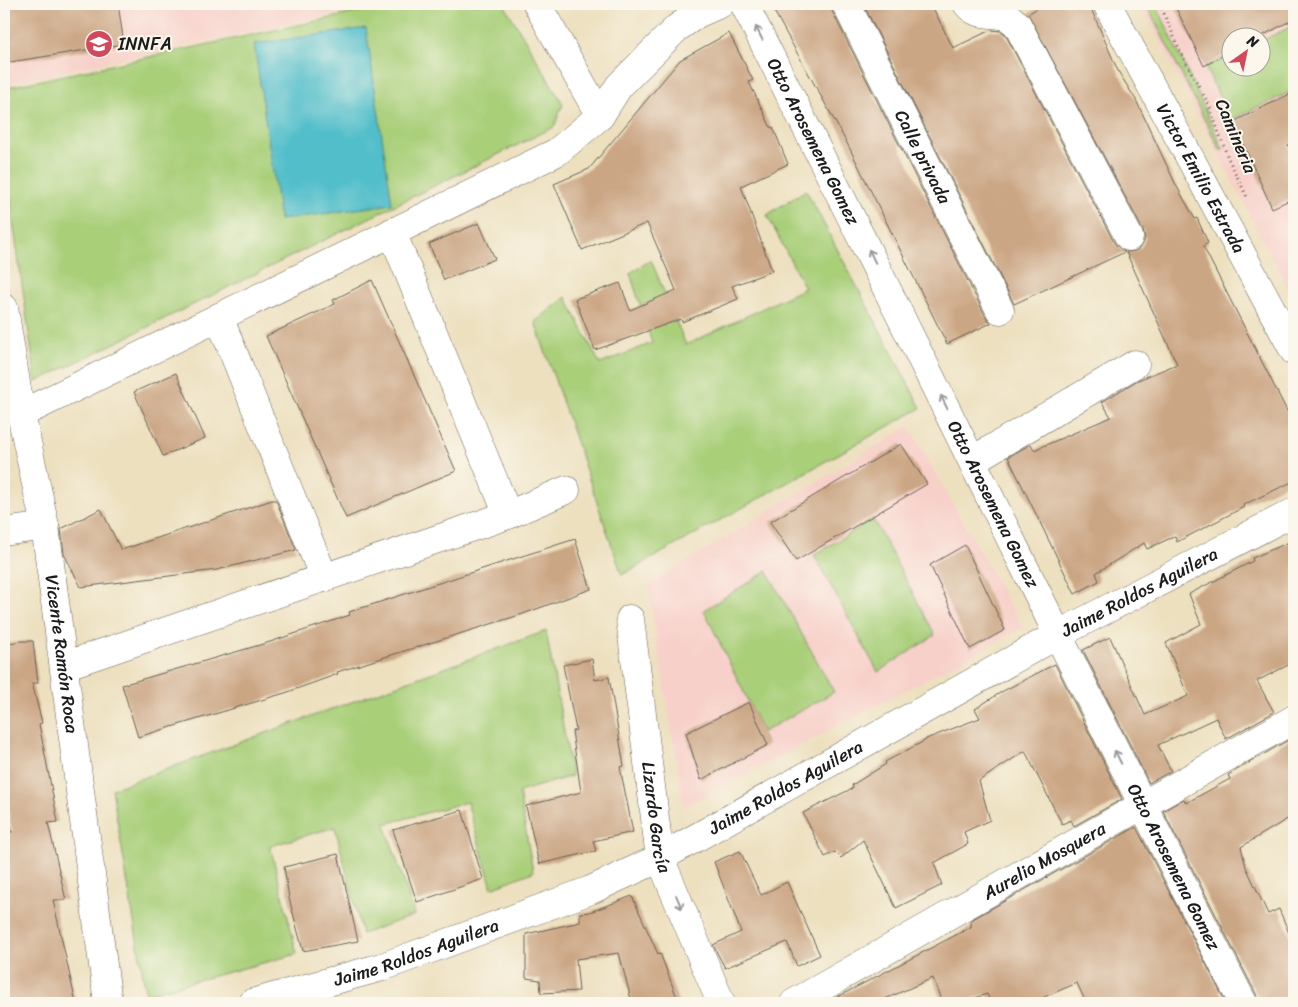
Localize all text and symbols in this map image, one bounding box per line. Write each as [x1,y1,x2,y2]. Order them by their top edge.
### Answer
one-way arrow [754,26,763,41]
place label: INNFA [117,28,172,60]
north arrow [1220,28,1270,78]
text: N [1241,28,1264,55]
school or university icon: INNFA [84,29,114,59]
street label: Otto Arosemena Gomez [758,52,869,231]
street label: Camineria [1206,93,1267,179]
street label: Victor Emilio Estrada [1147,97,1255,259]
street label: Calle privada [886,104,961,211]
one-way arrow [867,249,876,264]
one-way arrow [939,394,949,409]
street label: Otto Arosemena Gomez [938,415,1049,594]
street label: Jaime Roldos Aguilera [1055,538,1224,647]
street label: Vicente Ramón Roca [36,573,88,735]
street label: Jaime Roldos Aguilera [702,731,869,844]
one-way arrow [1113,750,1122,765]
street label: Lizardo García [632,760,681,879]
street label: Otto Arosemena Gomez [1118,778,1230,957]
street label: Aurelio Mosquera [976,812,1113,909]
one-way arrow [675,895,684,910]
street label: Jaime Roldos Aguilera [329,909,503,996]

